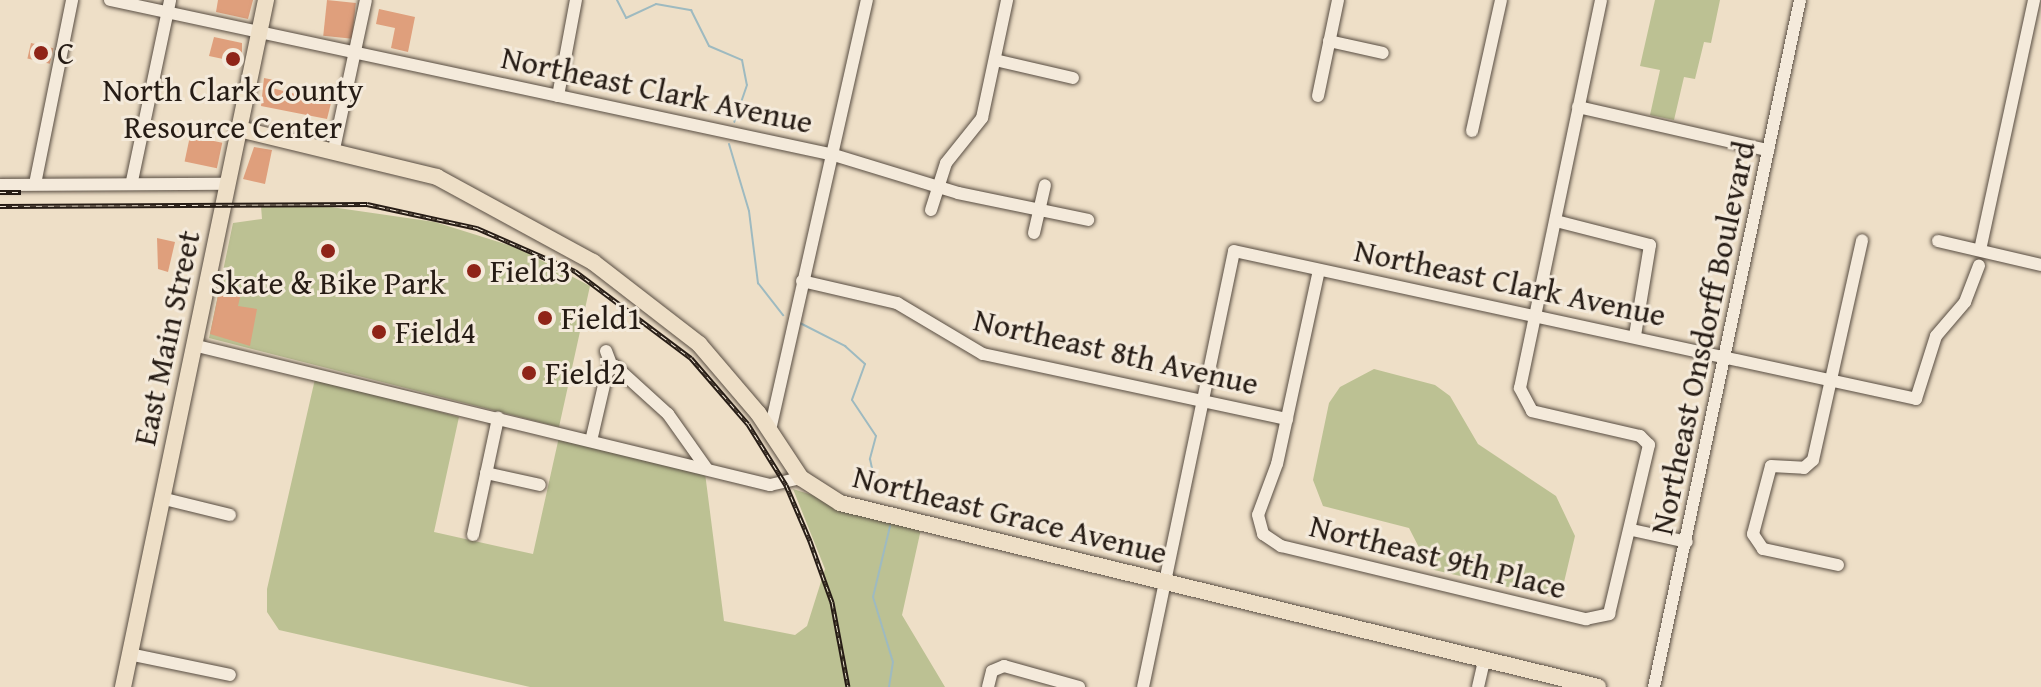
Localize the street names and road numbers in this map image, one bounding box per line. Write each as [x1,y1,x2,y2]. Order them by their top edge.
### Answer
street label: Northeast Clark Avenue [498,38,816,142]
street label: Northeast Onsdorff Boulevard [1643,138,1763,538]
street label: East Main Street [125,227,209,449]
street label: Northeast Clark Avenue [1351,231,1669,335]
street label: Northeast 8th Avenue [970,301,1262,403]
street label: Northeast Grace Avenue [849,457,1171,573]
street label: Northeast 9th Place [1306,507,1570,607]

